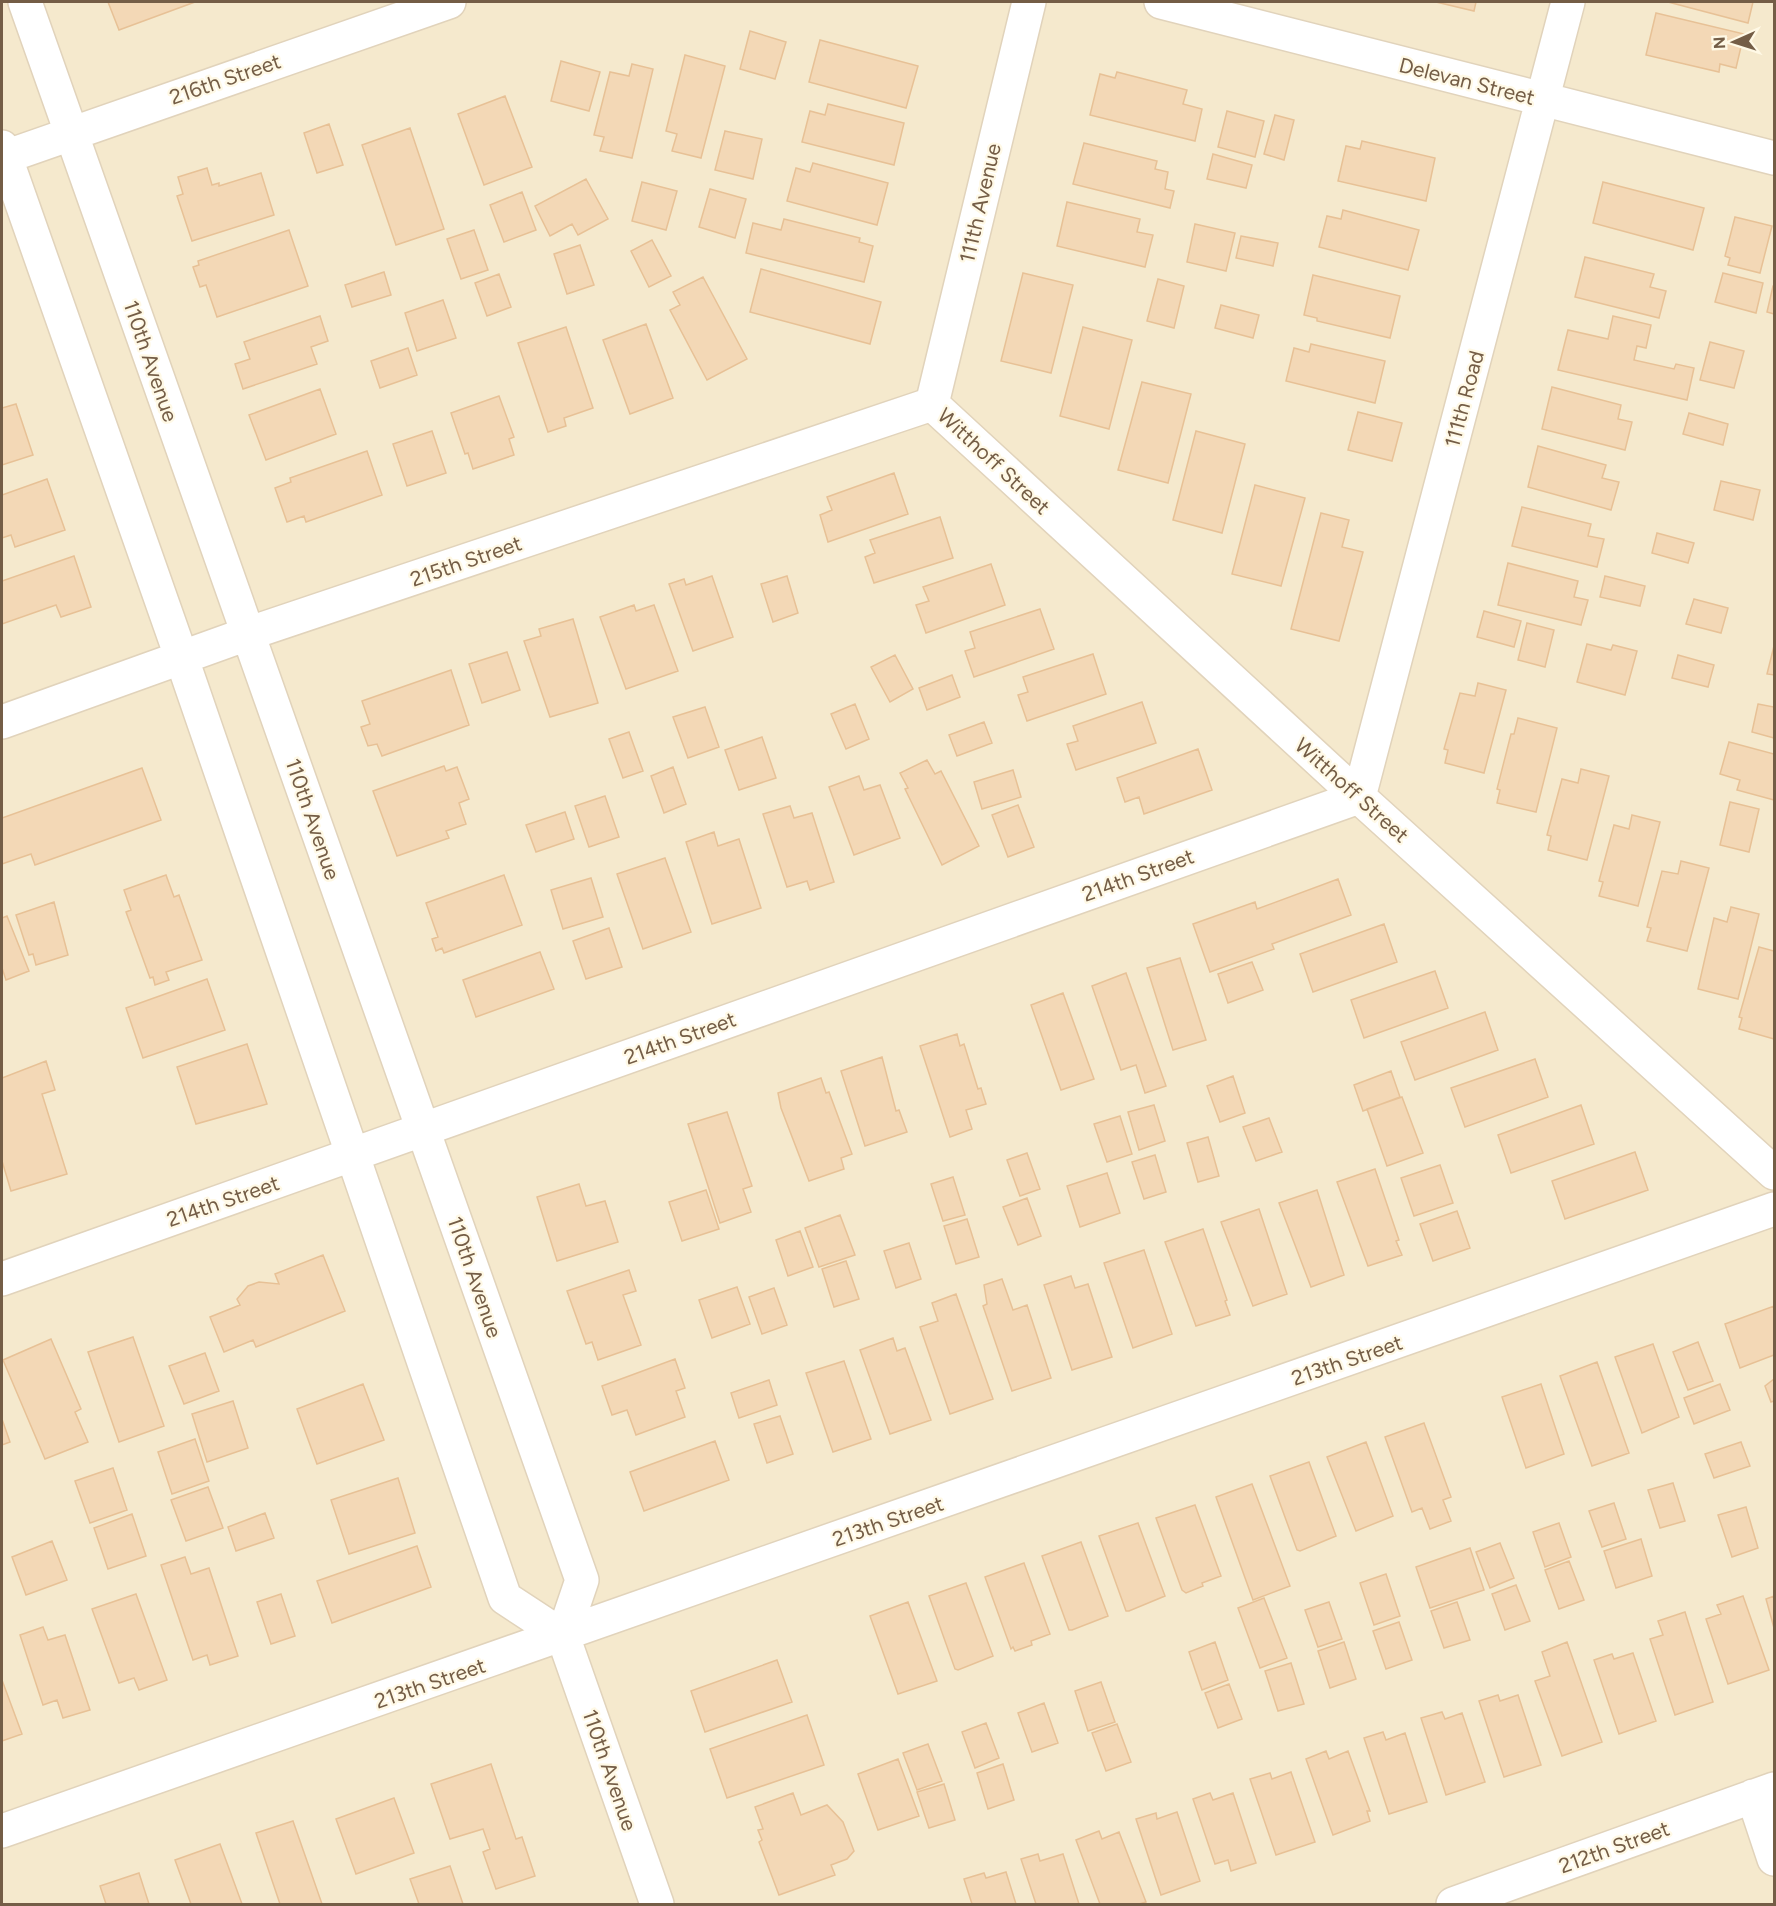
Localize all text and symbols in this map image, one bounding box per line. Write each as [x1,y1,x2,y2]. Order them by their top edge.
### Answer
north arrow [1704,12,1764,72]
text: N [1710,36,1729,49]
street label: 216th Street [166,48,284,110]
street label: Delevan Street [1397,52,1537,110]
street label: 111th Avenue [954,141,1006,265]
street label: 110th Avenue [119,297,183,425]
street label: 111th Road [1439,348,1489,450]
street label: Witthoff Street [933,403,1055,519]
street label: 215th Street [407,530,525,592]
street label: Witthoff Street [1290,732,1414,848]
street label: 110th Avenue [281,755,345,883]
street label: 214th Street [1079,843,1197,907]
street label: 214th Street [621,1006,739,1070]
street label: 214th Street [164,1170,282,1232]
street label: 110th Avenue [443,1213,507,1341]
street label: 213th Street [1288,1329,1406,1391]
street label: 213th Street [829,1490,947,1552]
street label: 213th Street [371,1652,489,1714]
street label: 110th Avenue [578,1706,642,1834]
street label: 212th Street [1555,1815,1673,1879]

